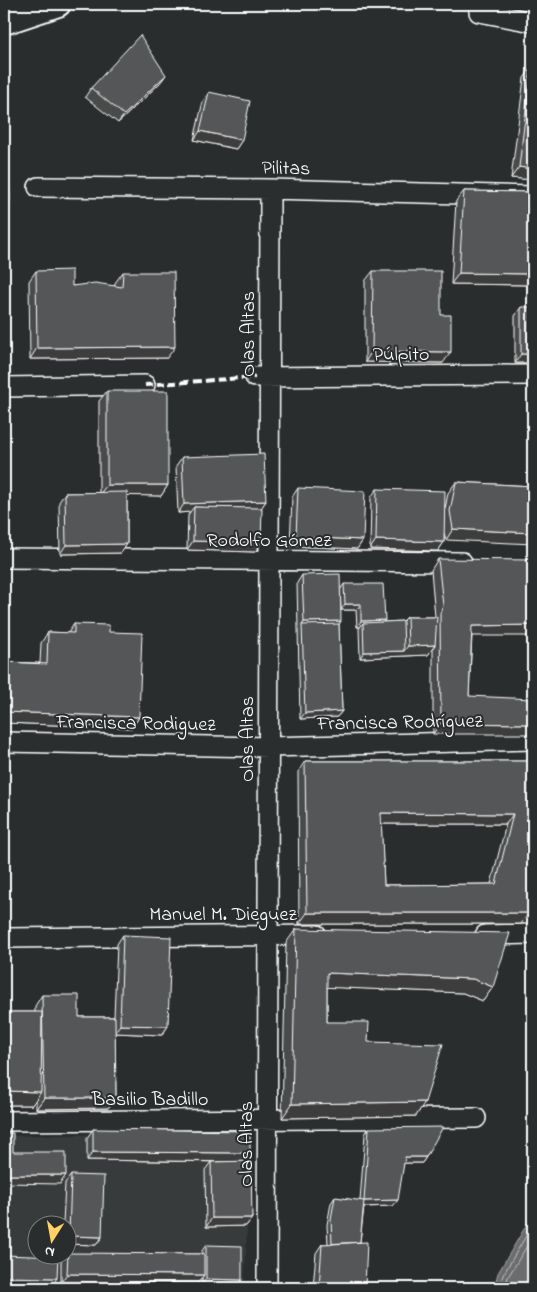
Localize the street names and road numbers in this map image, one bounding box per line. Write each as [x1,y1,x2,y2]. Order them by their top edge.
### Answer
street label: Pilitas [261,155,311,184]
street label: Olas Altas [235,291,264,377]
street label: Púlpito [373,341,429,370]
street label: Rodolfo Gómez [206,527,332,556]
street label: Olas Altas [234,696,263,782]
street label: Francisca Rodríguez [316,708,484,740]
street label: Francisca Rodiguez [55,709,217,741]
street label: Manuel M. Dieguez [149,901,297,931]
street label: Basilio Badillo [91,1086,208,1115]
street label: Olas Altas [233,1101,262,1187]

